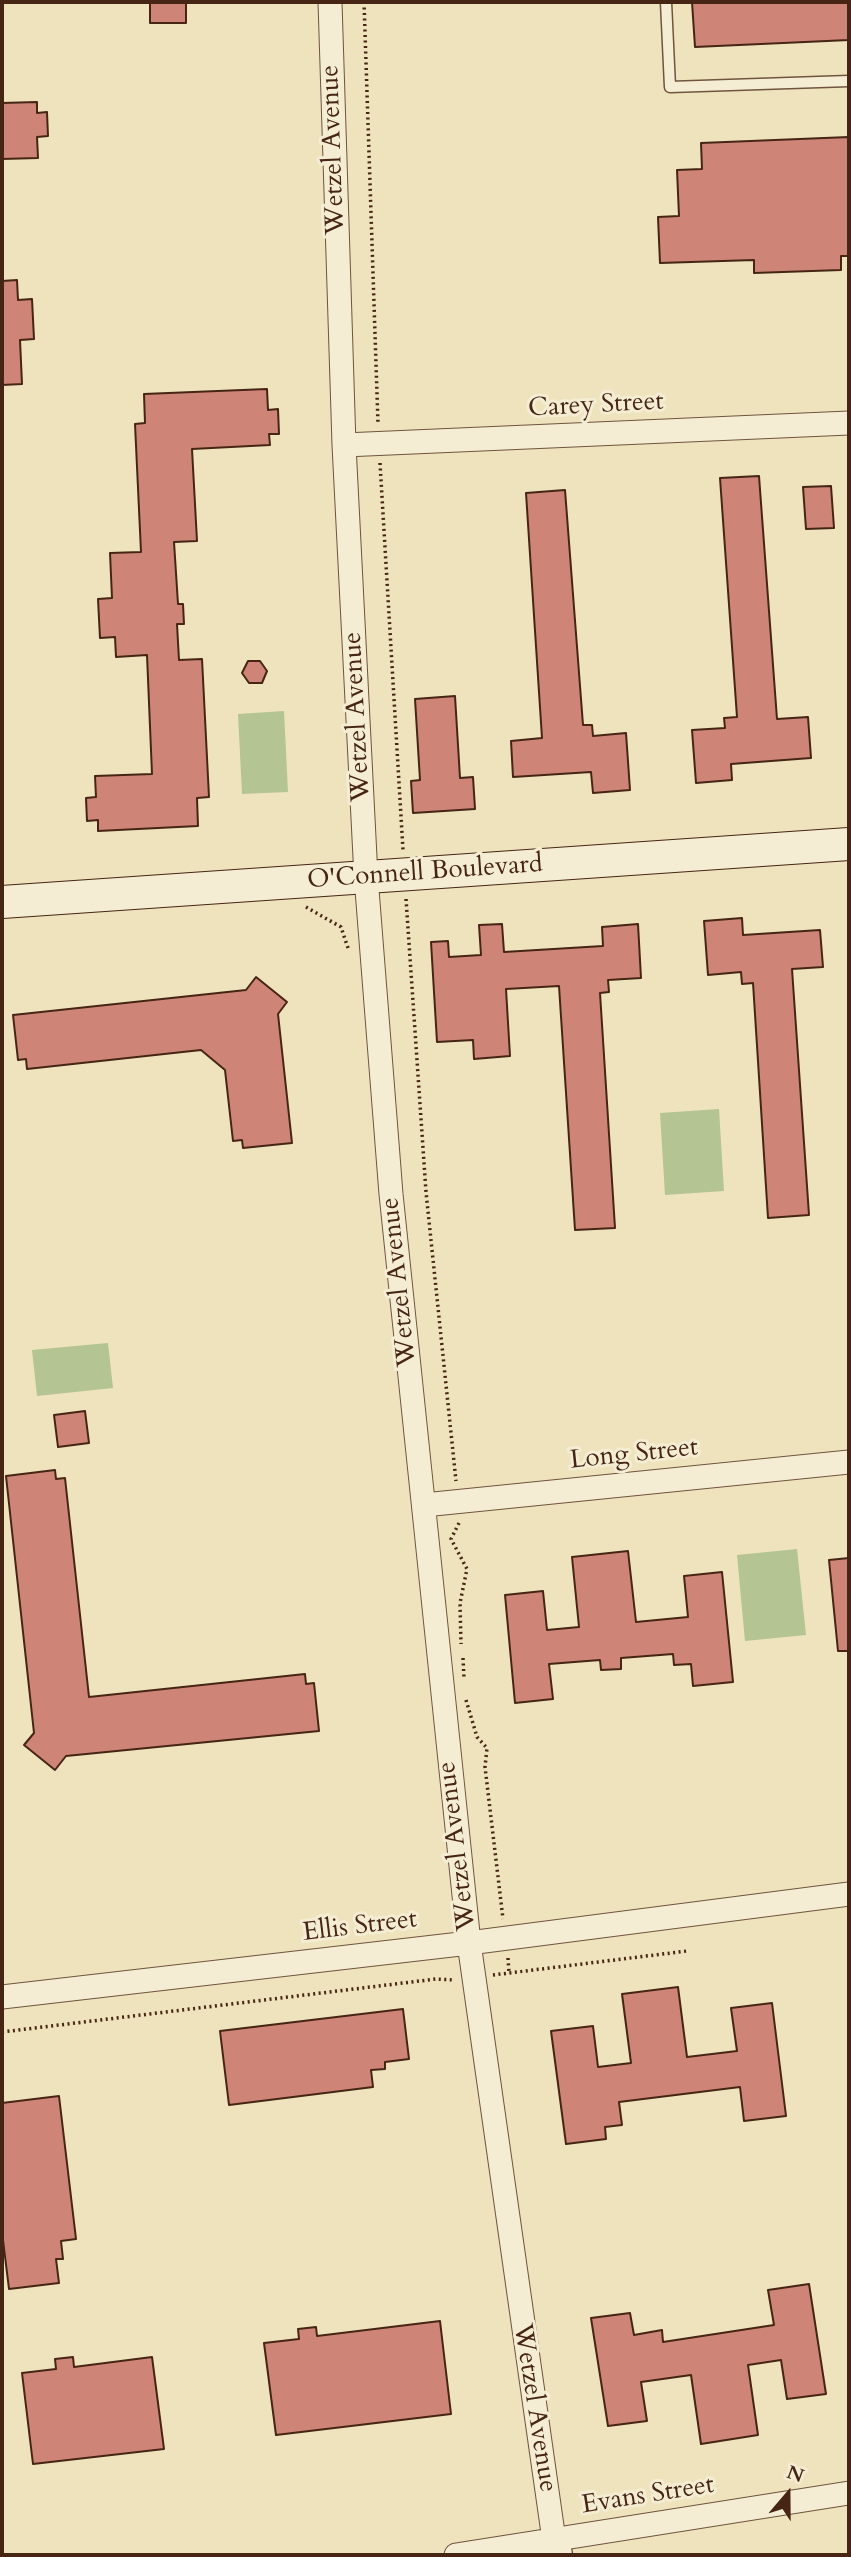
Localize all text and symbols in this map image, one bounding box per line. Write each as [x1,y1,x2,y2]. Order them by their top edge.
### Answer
street label: Wetzel Avenue [315,64,353,236]
street label: Carey Street [527,387,665,425]
street label: Wetzel Avenue [338,631,378,803]
street label: O'Connell Boulevard [306,849,544,897]
street label: Wetzel Avenue [376,1196,424,1368]
street label: Long Street [568,1433,700,1477]
street label: Wetzel Avenue [432,1760,484,1932]
street label: Ellis Street [301,1905,419,1949]
street label: Wetzel Avenue [505,2322,563,2494]
north arrow [753,2459,823,2529]
text: N [783,2459,807,2489]
street label: Evans Street [580,2470,716,2522]

